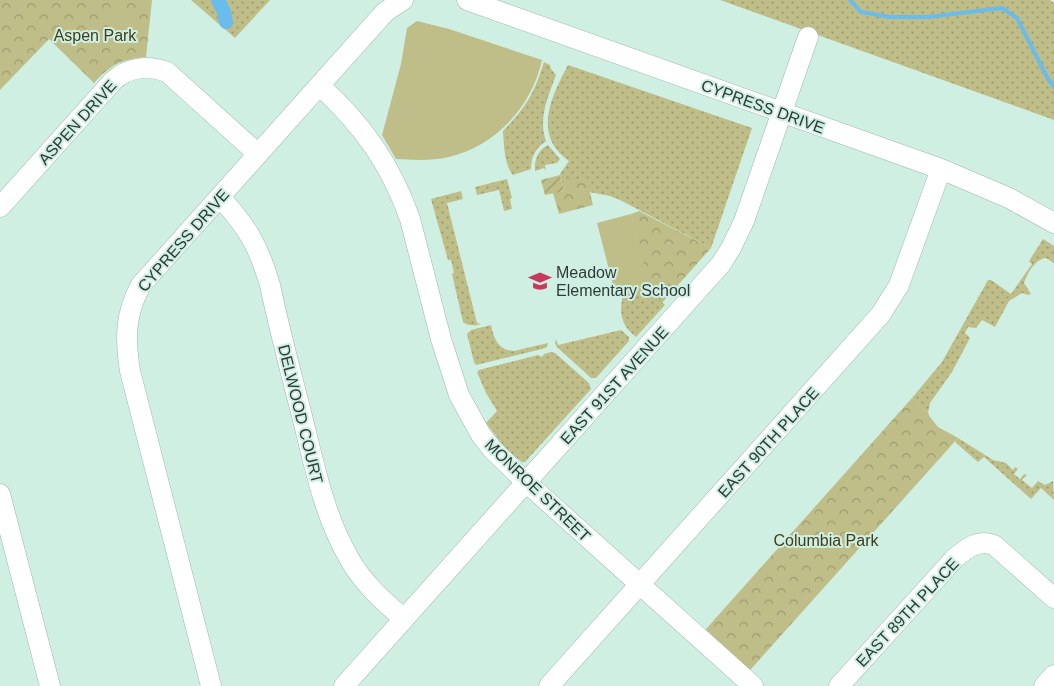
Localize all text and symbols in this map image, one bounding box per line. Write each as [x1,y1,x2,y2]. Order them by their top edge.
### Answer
park label: Aspen Park [54,27,137,44]
street label: CYPRESS DRIVE [699,76,827,137]
street label: ASPEN DRIVE [35,77,120,168]
street label: CYPRESS DRIVE [134,186,232,295]
place label: Meadow Elementary School [556,264,690,299]
school or university icon: Meadow Elementary School [527,268,553,294]
street label: EAST 91ST AVENUE [557,323,672,448]
street label: DELWOOD COURT [275,343,326,486]
street label: EAST 90TH PLACE [715,384,822,501]
street label: MONROE STREET [482,436,594,545]
park label: Columbia Park [774,532,879,549]
street label: EAST 89TH PLACE [853,555,962,670]

